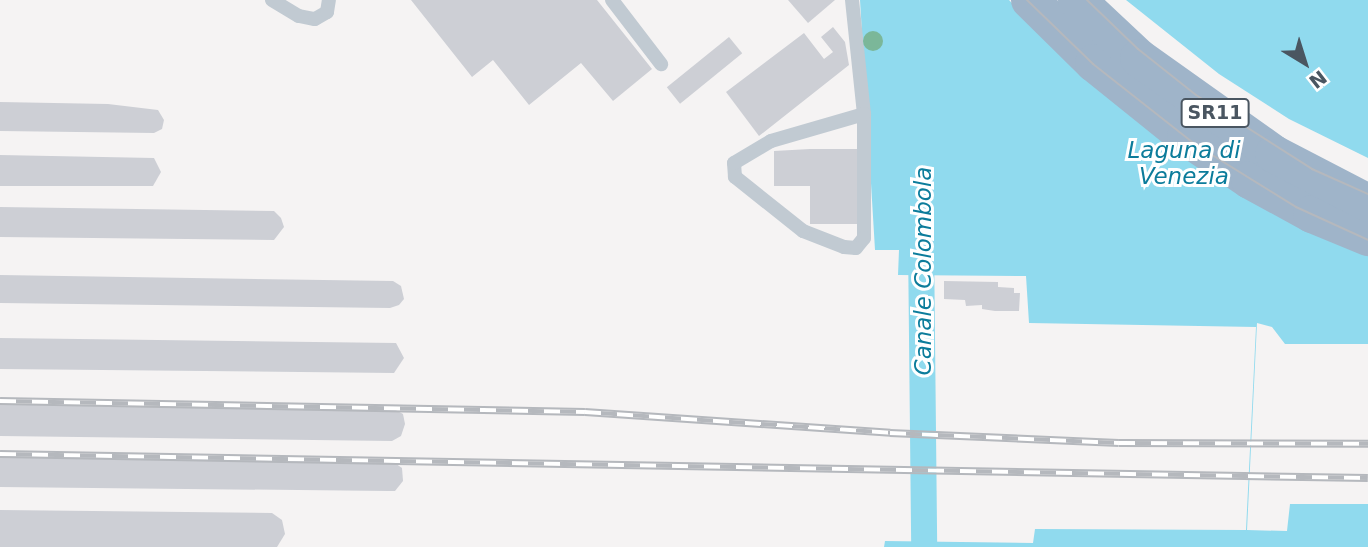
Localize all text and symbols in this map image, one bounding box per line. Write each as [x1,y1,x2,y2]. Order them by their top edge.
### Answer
north arrow [1270,28,1340,98]
text: N [1305,66,1331,93]
road number: SR11 [1180,97,1250,128]
water label: Laguna di Venezia [1127,136,1241,190]
water label: Canale Colombola [909,167,937,375]

